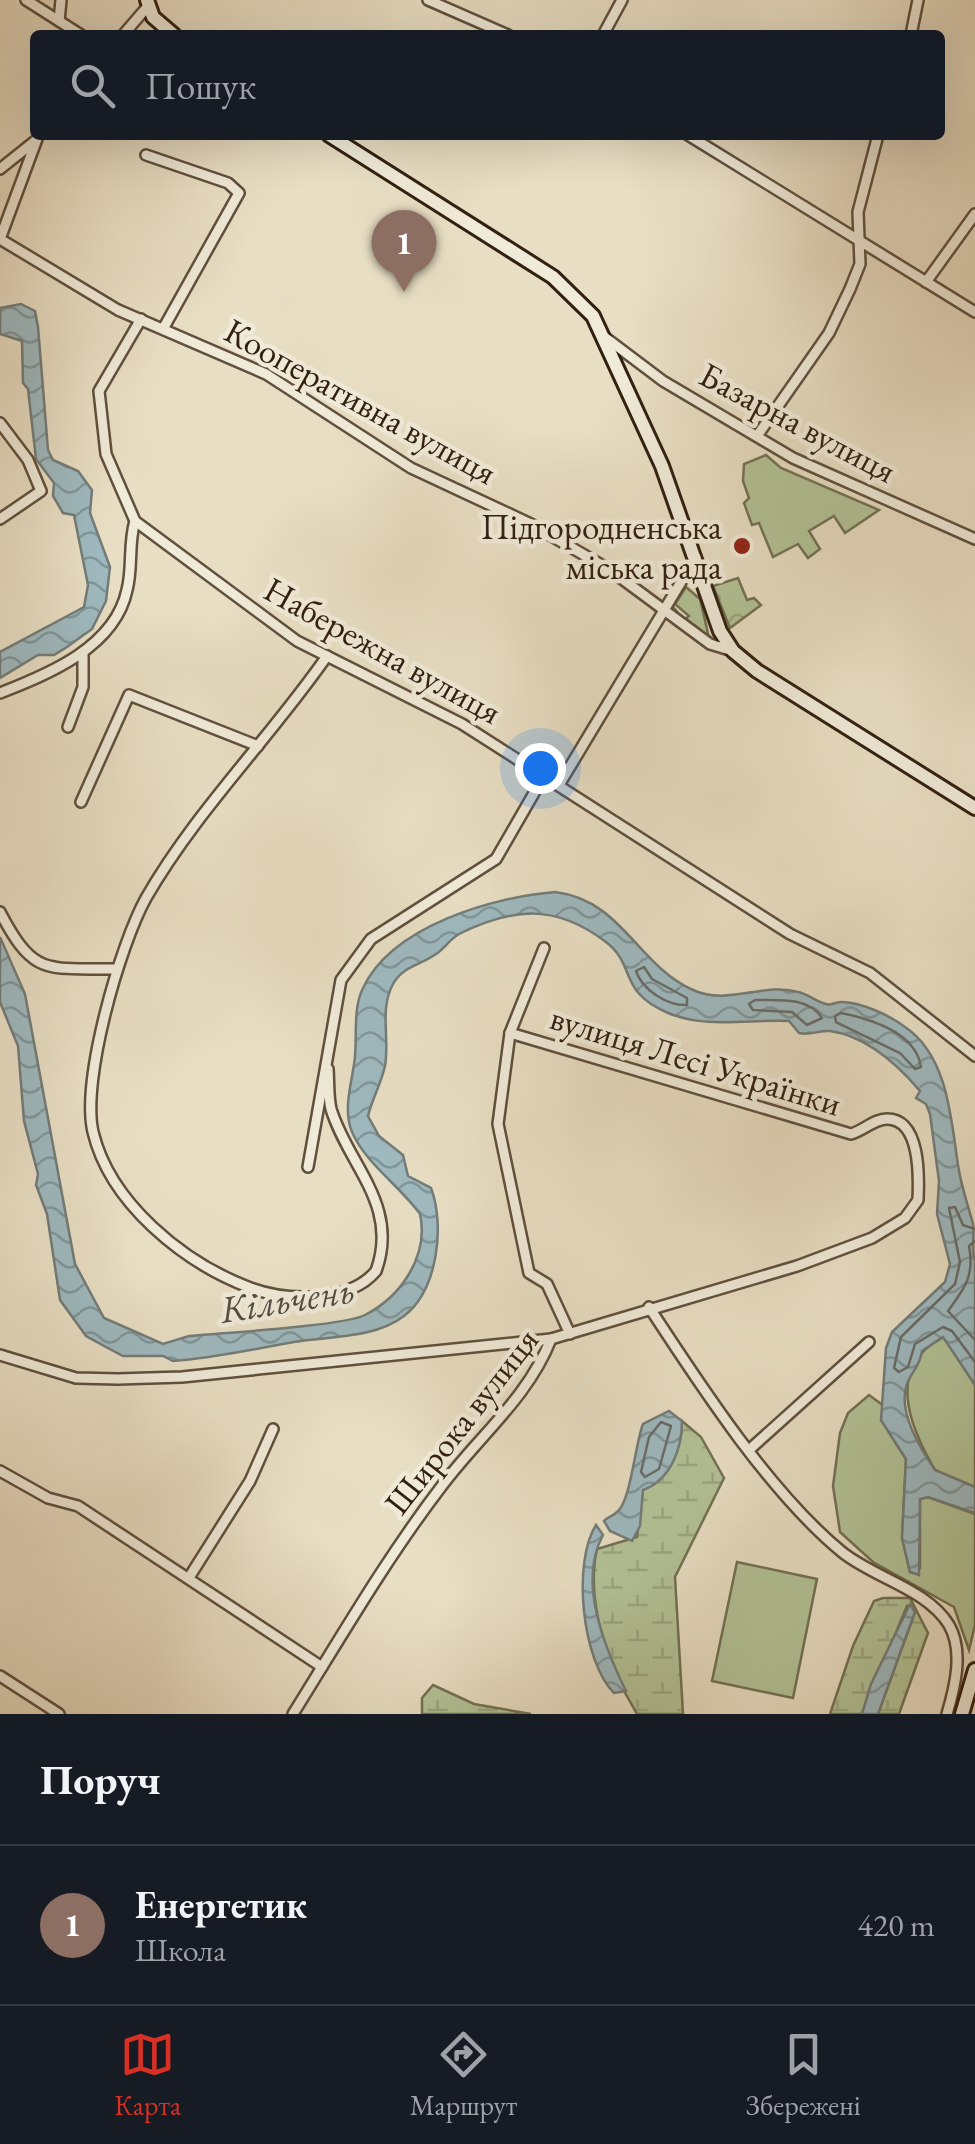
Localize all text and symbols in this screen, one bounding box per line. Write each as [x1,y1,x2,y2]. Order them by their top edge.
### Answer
search box [30,30,945,140]
icon: search [65,58,120,113]
text: Пошук [145,61,256,110]
pin: 1 [372,210,436,292]
street label: Кооперативна вулиця [217,308,505,495]
street label: Базарна вулиця [691,351,904,494]
place label: Підгородненська міська рада [481,504,722,590]
marker: Підгородненська міська рада [731,535,753,557]
street label: Набережна вулиця [256,566,510,735]
your location [515,743,566,794]
street label: вулиця Лесі Українки [545,994,847,1127]
water label: Кільчень [215,1264,358,1334]
street label: Широка вулиця [374,1318,549,1524]
text: Поруч [40,1752,161,1807]
text: Енергетик [135,1880,307,1929]
text: 1 [64,1904,81,1946]
text: 420 m [858,1904,935,1946]
text: Школа [135,1929,226,1971]
tab: Карта [114,2027,181,2123]
tab: Маршрут [410,2027,517,2123]
tab: Збережені [746,2027,861,2123]

